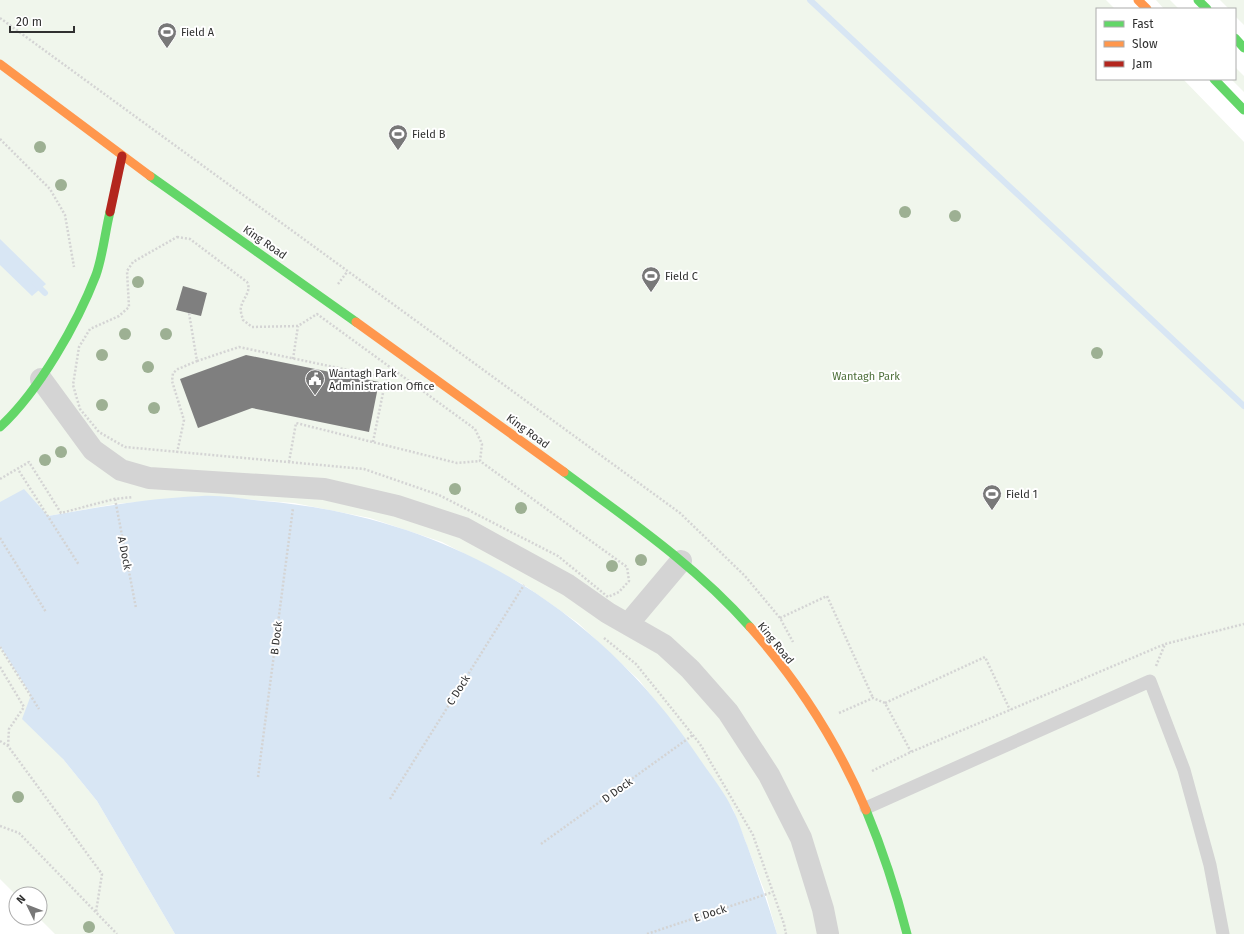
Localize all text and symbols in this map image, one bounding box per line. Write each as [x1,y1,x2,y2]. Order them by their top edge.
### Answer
scale bar [10,8,74,34]
legend [1096,8,1236,80]
text: 20 m [16,15,42,29]
text: Fast [1132,17,1154,31]
sports icon: Field A [156,21,178,49]
place label: Field A [181,26,215,39]
text: Slow [1132,37,1158,51]
text: Jam [1132,57,1152,71]
sports icon: Field B [387,123,409,151]
place label: Field B [412,128,446,141]
street label: King Road [240,223,289,262]
sports icon: Field C [640,265,662,293]
place label: Field C [665,270,698,283]
place label: Wantagh Park Administration Office [329,367,434,393]
public building icon: Wantagh Park Administration Office [304,368,326,396]
park label: Wantagh Park [832,370,900,383]
street label: King Road [504,411,552,451]
sports icon: Field 1 [981,483,1003,511]
place label: Field 1 [1006,488,1038,501]
street label: A Dock [115,535,134,571]
street label: B Dock [268,620,285,656]
street label: King Road [755,620,796,667]
street label: C Dock [444,672,473,708]
street label: D Dock [600,775,635,806]
north arrow [8,886,48,926]
text: N [14,892,28,907]
street label: E Dock [692,902,728,925]

